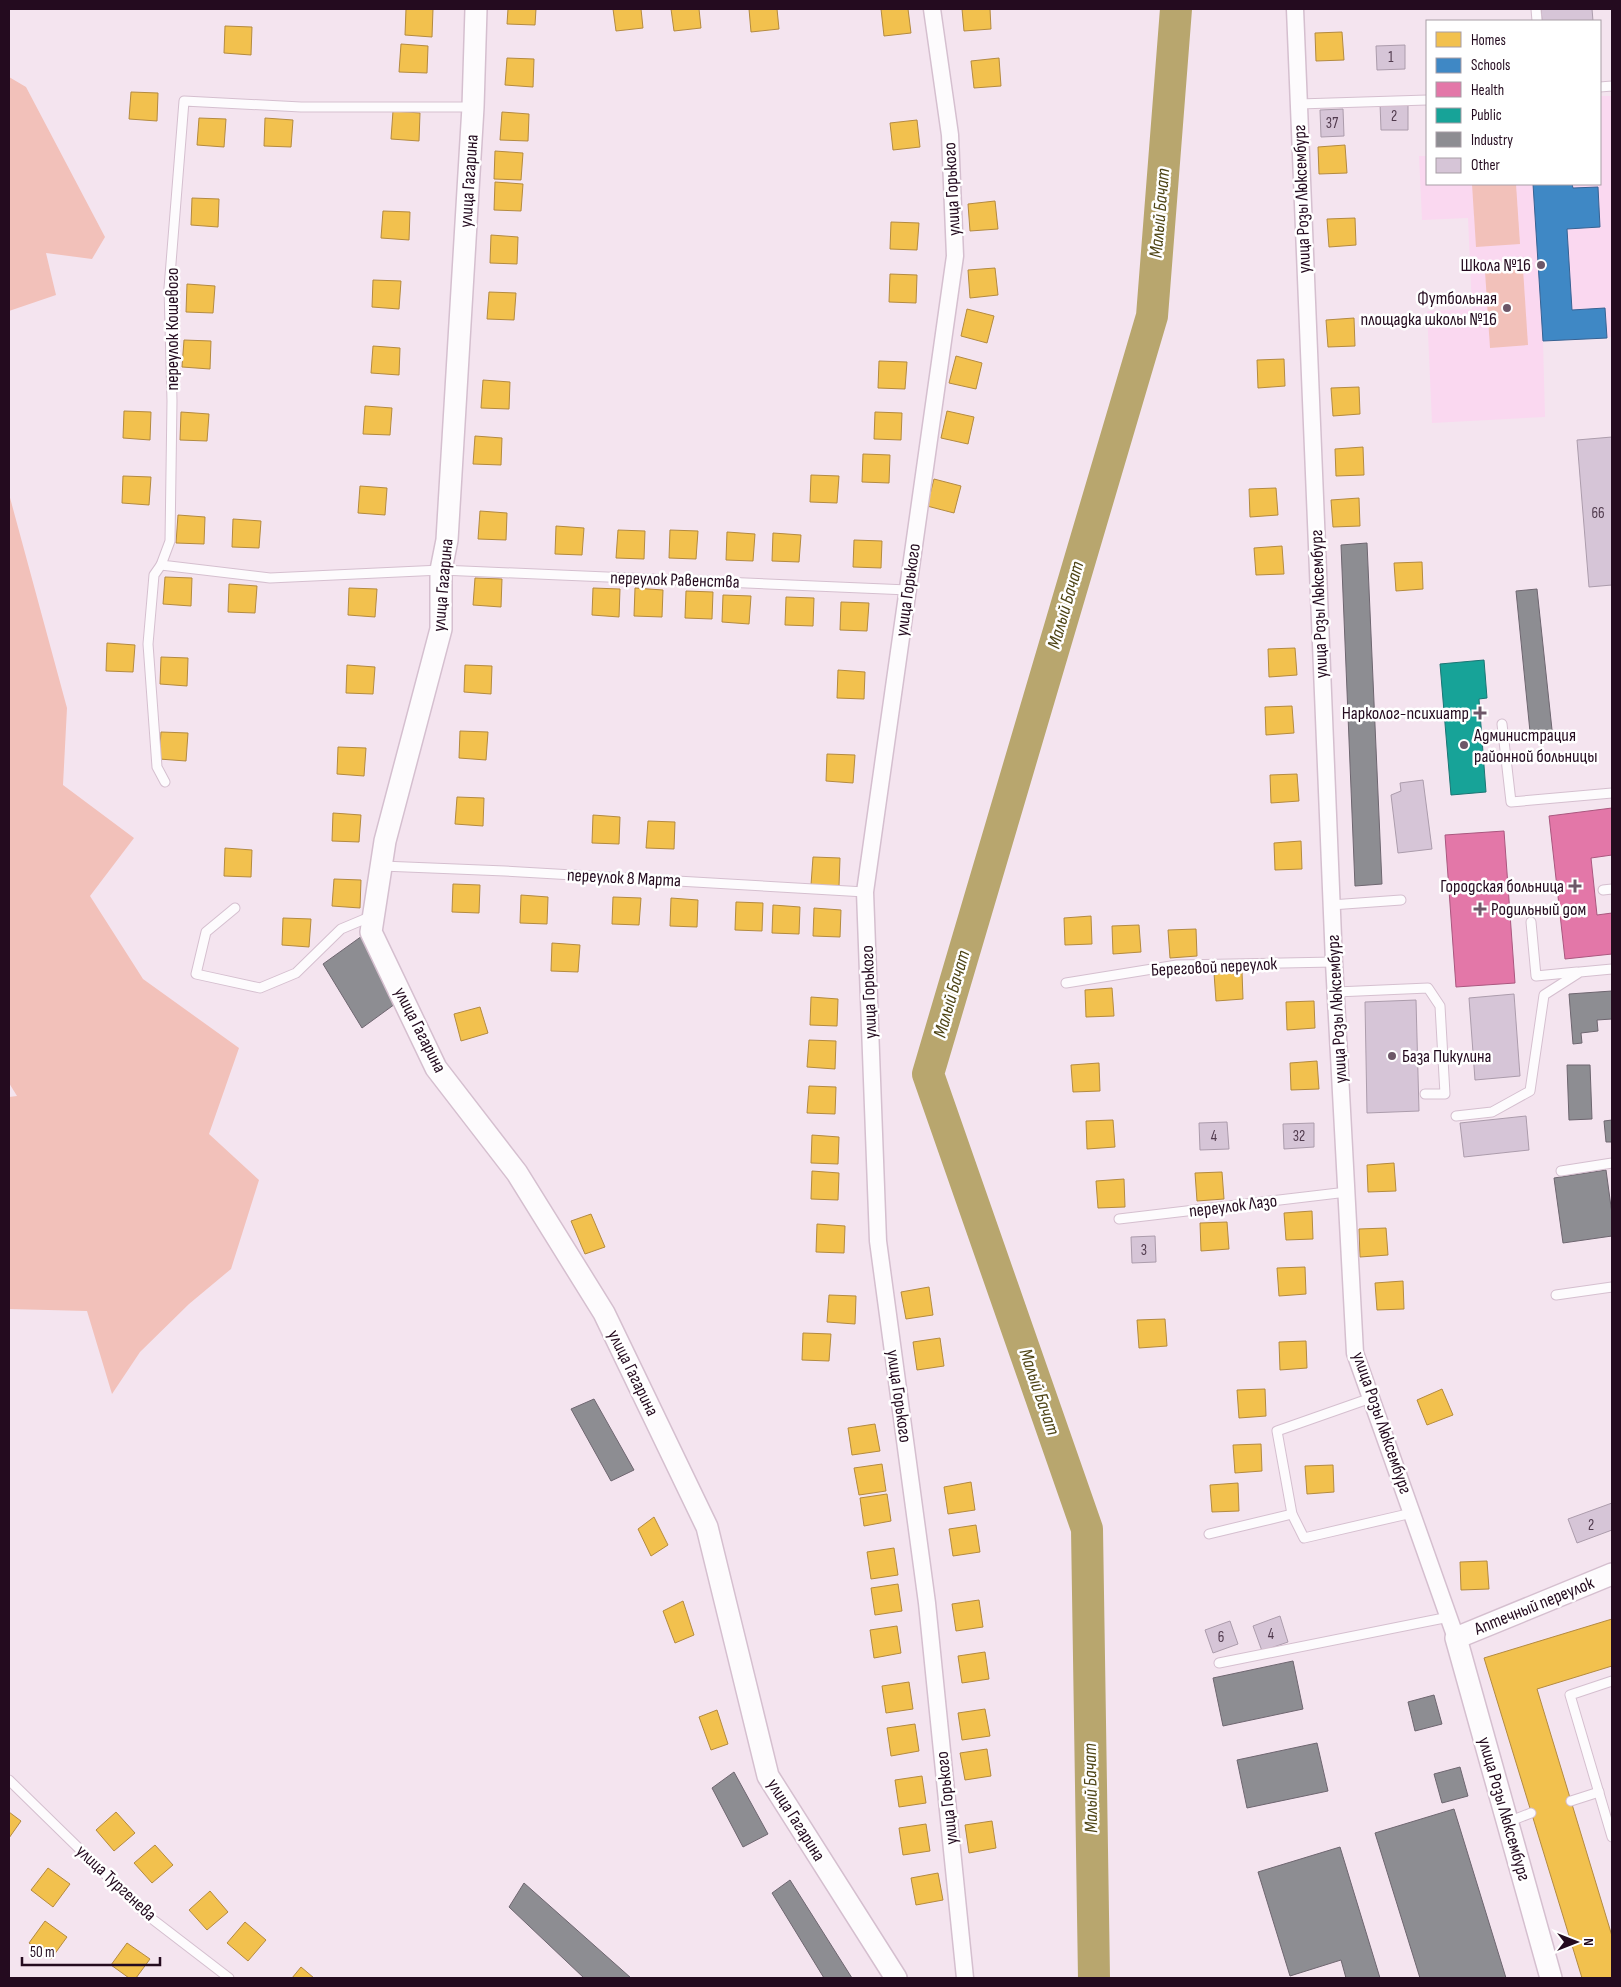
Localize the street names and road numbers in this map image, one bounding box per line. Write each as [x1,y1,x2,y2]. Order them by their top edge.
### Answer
street label: улица Розы Люксембург [1289,124,1315,274]
street label: улица Гагарина [455,134,483,228]
street label: улица Горького [939,142,965,236]
street label: переулок Кошевого [162,267,183,391]
street label: улица Розы Люксембург [1306,529,1332,679]
street label: улица Гагарина [428,538,458,632]
street label: улица Горького [891,542,925,638]
street label: переулок Равенства [610,567,740,593]
street label: переулок 8 Марта [566,865,682,891]
street label: улица Розы Люксембург [1323,934,1351,1084]
street label: улица Горького [857,945,881,1039]
street label: Береговой переулок [1150,953,1278,981]
street label: улица Гагарина [389,984,451,1076]
street label: переулок Лазо [1188,1190,1278,1222]
street label: улица Гагарина [603,1326,663,1420]
street label: улица Горького [882,1348,916,1444]
street label: улица Розы Люксембург [1348,1349,1416,1497]
street label: Аптечный переулок [1470,1572,1597,1640]
street label: улица Розы Люксембург [1473,1735,1535,1883]
street label: улица Горького [932,1750,962,1846]
street label: улица Гагарина [762,1775,830,1865]
street label: улица Тургенева [72,1841,160,1925]

